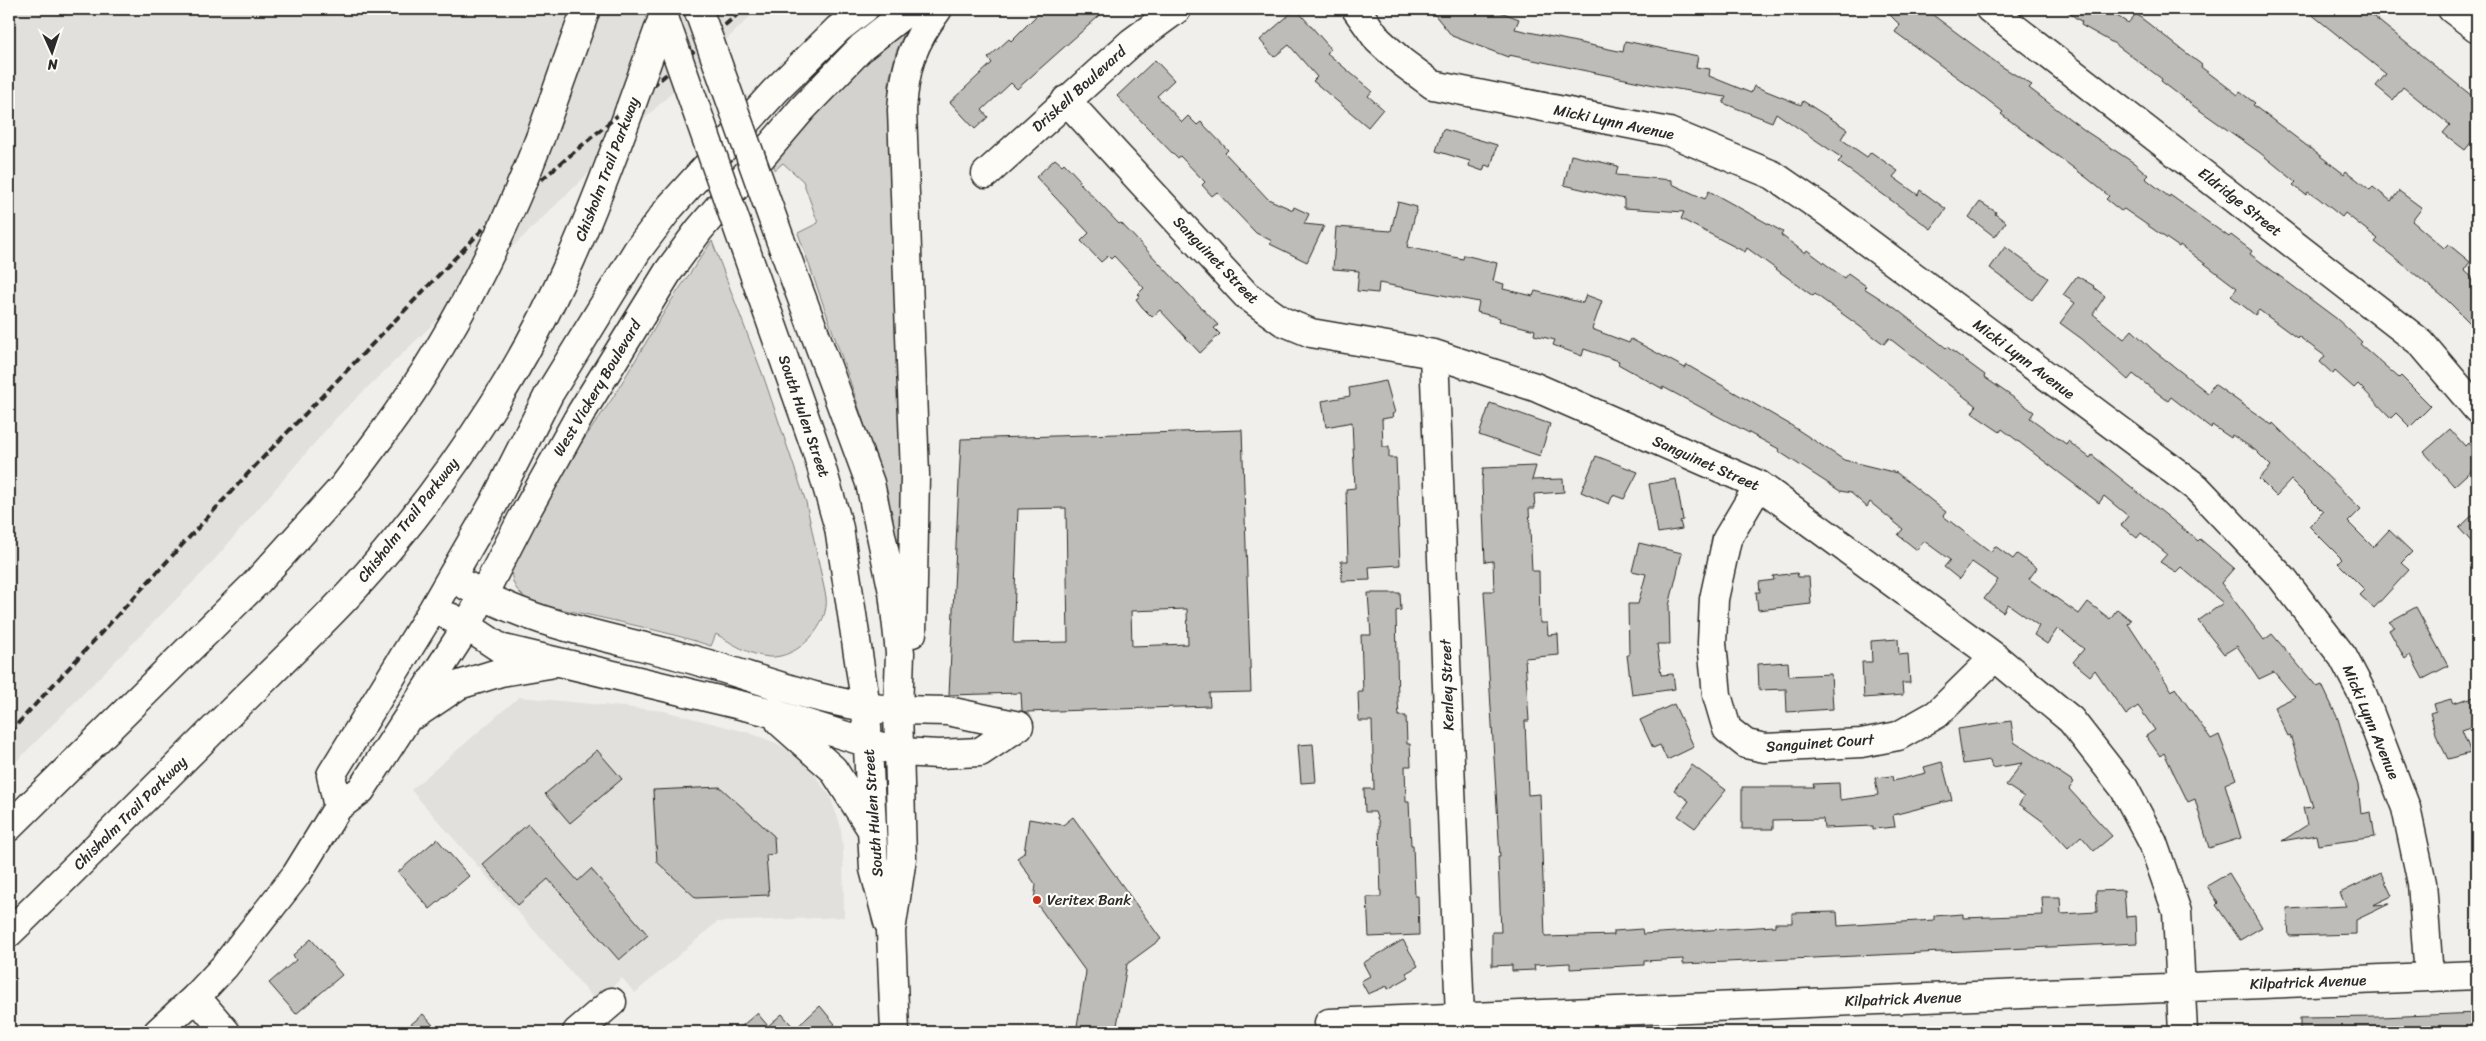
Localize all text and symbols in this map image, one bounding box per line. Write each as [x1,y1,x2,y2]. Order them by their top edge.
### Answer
north arrow [28,28,78,78]
street label: Driskell Boulevard [1026,39,1133,139]
text: N [47,52,59,77]
street label: Chisholm Trail Parkway [567,93,647,245]
street label: Micki Lynn Avenue [1551,97,1677,147]
street label: Eldridge Street [2192,161,2288,244]
street label: Sanguinet Street [1167,210,1266,311]
street label: Micki Lynn Avenue [1967,312,2081,406]
street label: West Vickery Boulevard [546,314,649,461]
street label: South Hulen Street [771,351,837,481]
street label: Sanguinet Street [1648,428,1764,498]
street label: Chisholm Trail Parkway [351,452,465,588]
street label: Kenley Street [1432,638,1462,731]
street label: Micki Lynn Avenue [2335,661,2407,783]
street label: Sanguinet Court [1765,726,1876,760]
street label: South Hulen Street [856,748,890,878]
street label: Chisholm Trail Parkway [67,750,193,876]
place label: Veritex Bank [1047,887,1131,913]
marker: Veritex Bank [1031,894,1043,906]
street label: Kilpatrick Avenue [2249,967,2367,997]
street label: Kilpatrick Avenue [1844,984,1962,1014]

